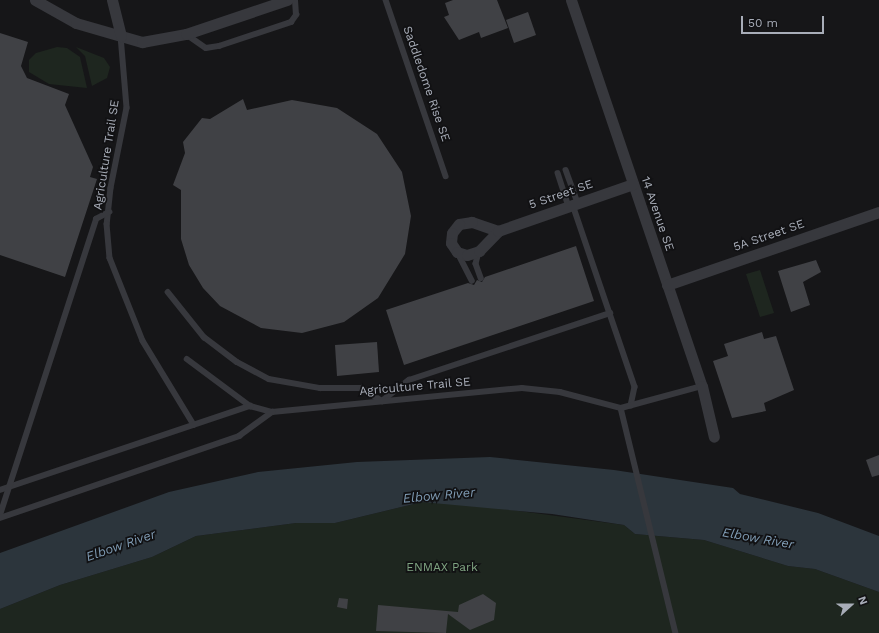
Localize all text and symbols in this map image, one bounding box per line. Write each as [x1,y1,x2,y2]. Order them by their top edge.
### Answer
scale bar [743,8,826,34]
text: 50 m [748,16,778,30]
street label: Saddledome Rise SE [399,24,453,144]
street label: Agriculture Trail SE [91,98,123,212]
street label: 14 Avenue SE [637,175,677,253]
street label: 5 Street SE [527,177,595,213]
street label: 5A Street SE [731,217,807,255]
street label: Agriculture Trail SE [358,375,472,399]
water label: Elbow River [402,485,476,507]
water label: Elbow River [721,525,795,553]
water label: Elbow River [84,527,158,565]
park label: ENMAX Park [406,561,478,575]
north arrow [831,585,871,625]
text: N [855,594,870,607]

